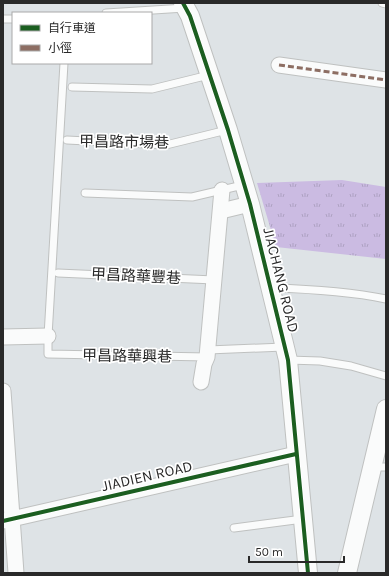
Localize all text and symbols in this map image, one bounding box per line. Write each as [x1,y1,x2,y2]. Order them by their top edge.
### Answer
legend [12,12,152,64]
text: 自行車道 [48,21,96,35]
text: 小徑 [48,41,72,55]
street label: 甲昌路市場巷 [79,132,169,152]
street label: JIACHANG ROAD [259,226,303,334]
street label: 甲昌路華豐巷 [91,265,181,287]
street label: 甲昌路華興巷 [82,346,172,366]
street label: JIADIEN ROAD [100,457,194,495]
scale bar [249,538,344,564]
text: 50 m [255,545,283,559]

